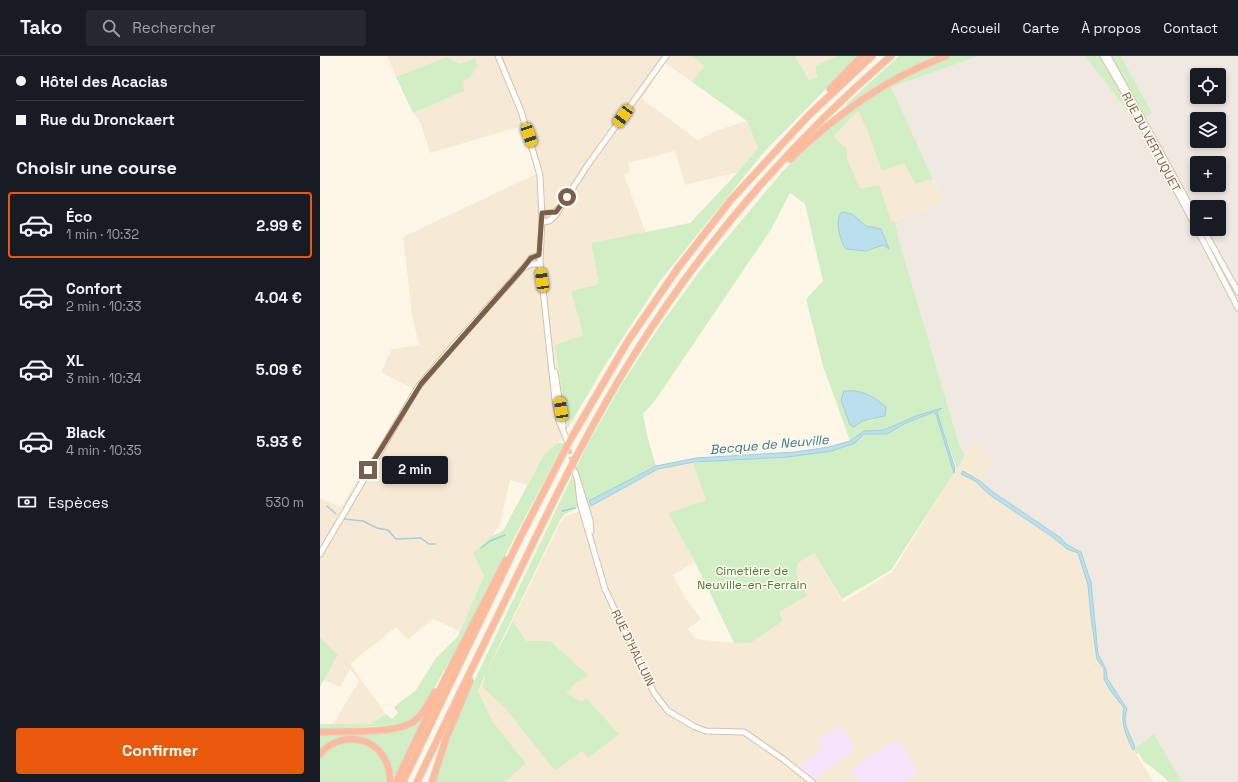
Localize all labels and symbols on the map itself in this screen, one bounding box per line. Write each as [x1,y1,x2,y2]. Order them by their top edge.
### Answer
street label: RUE DU VERTUQUET [1118,89,1184,195]
car [611,103,635,129]
car [519,122,539,148]
route start [558,188,576,206]
car [534,267,550,293]
car [553,396,569,422]
water label: Becque de Neuville [709,431,831,458]
callout: 2 min [382,456,448,484]
route end [359,461,377,479]
park label: Cimetière de Neuville-en-Ferrain [697,563,807,593]
street label: RUE D'HALLUIN [608,607,658,689]

